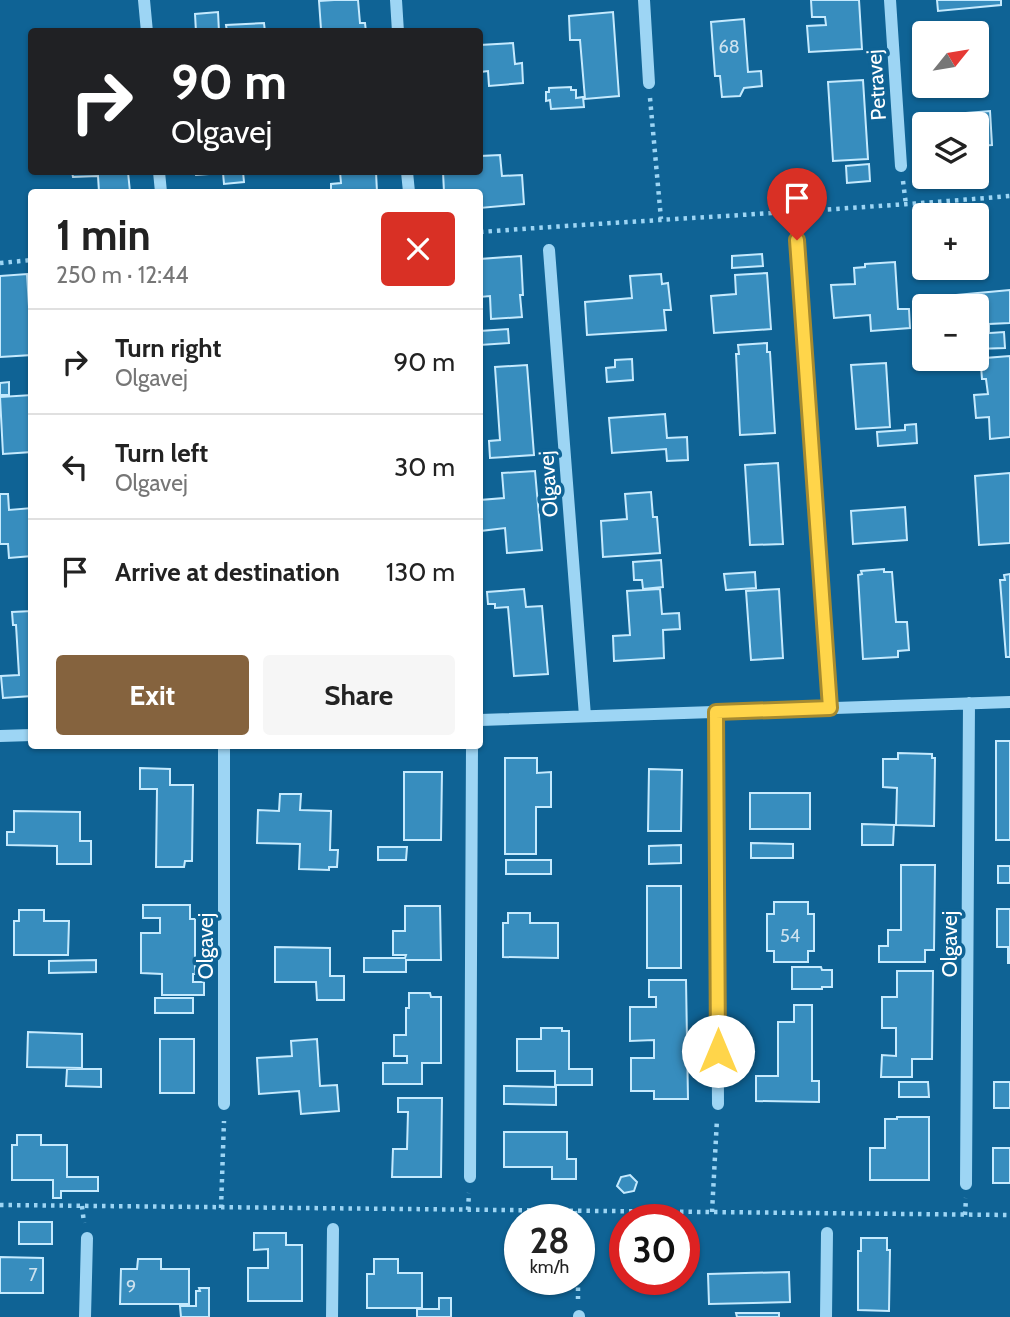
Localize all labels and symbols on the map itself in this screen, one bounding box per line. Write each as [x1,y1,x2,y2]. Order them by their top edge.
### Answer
north arrow [912,21,989,98]
house number: 68 [718,36,740,58]
street label: Petravej [861,49,892,121]
pin [767,168,827,240]
street label: Olgavej [533,450,564,518]
street label: Olgavej [937,911,963,977]
street label: Olgavej [193,913,219,979]
house number: 54 [780,925,800,947]
position arrow [681,1014,755,1088]
speed limit sign: 30 [609,1204,700,1295]
house number: 7 [28,1264,38,1286]
house number: 9 [126,1276,136,1298]

